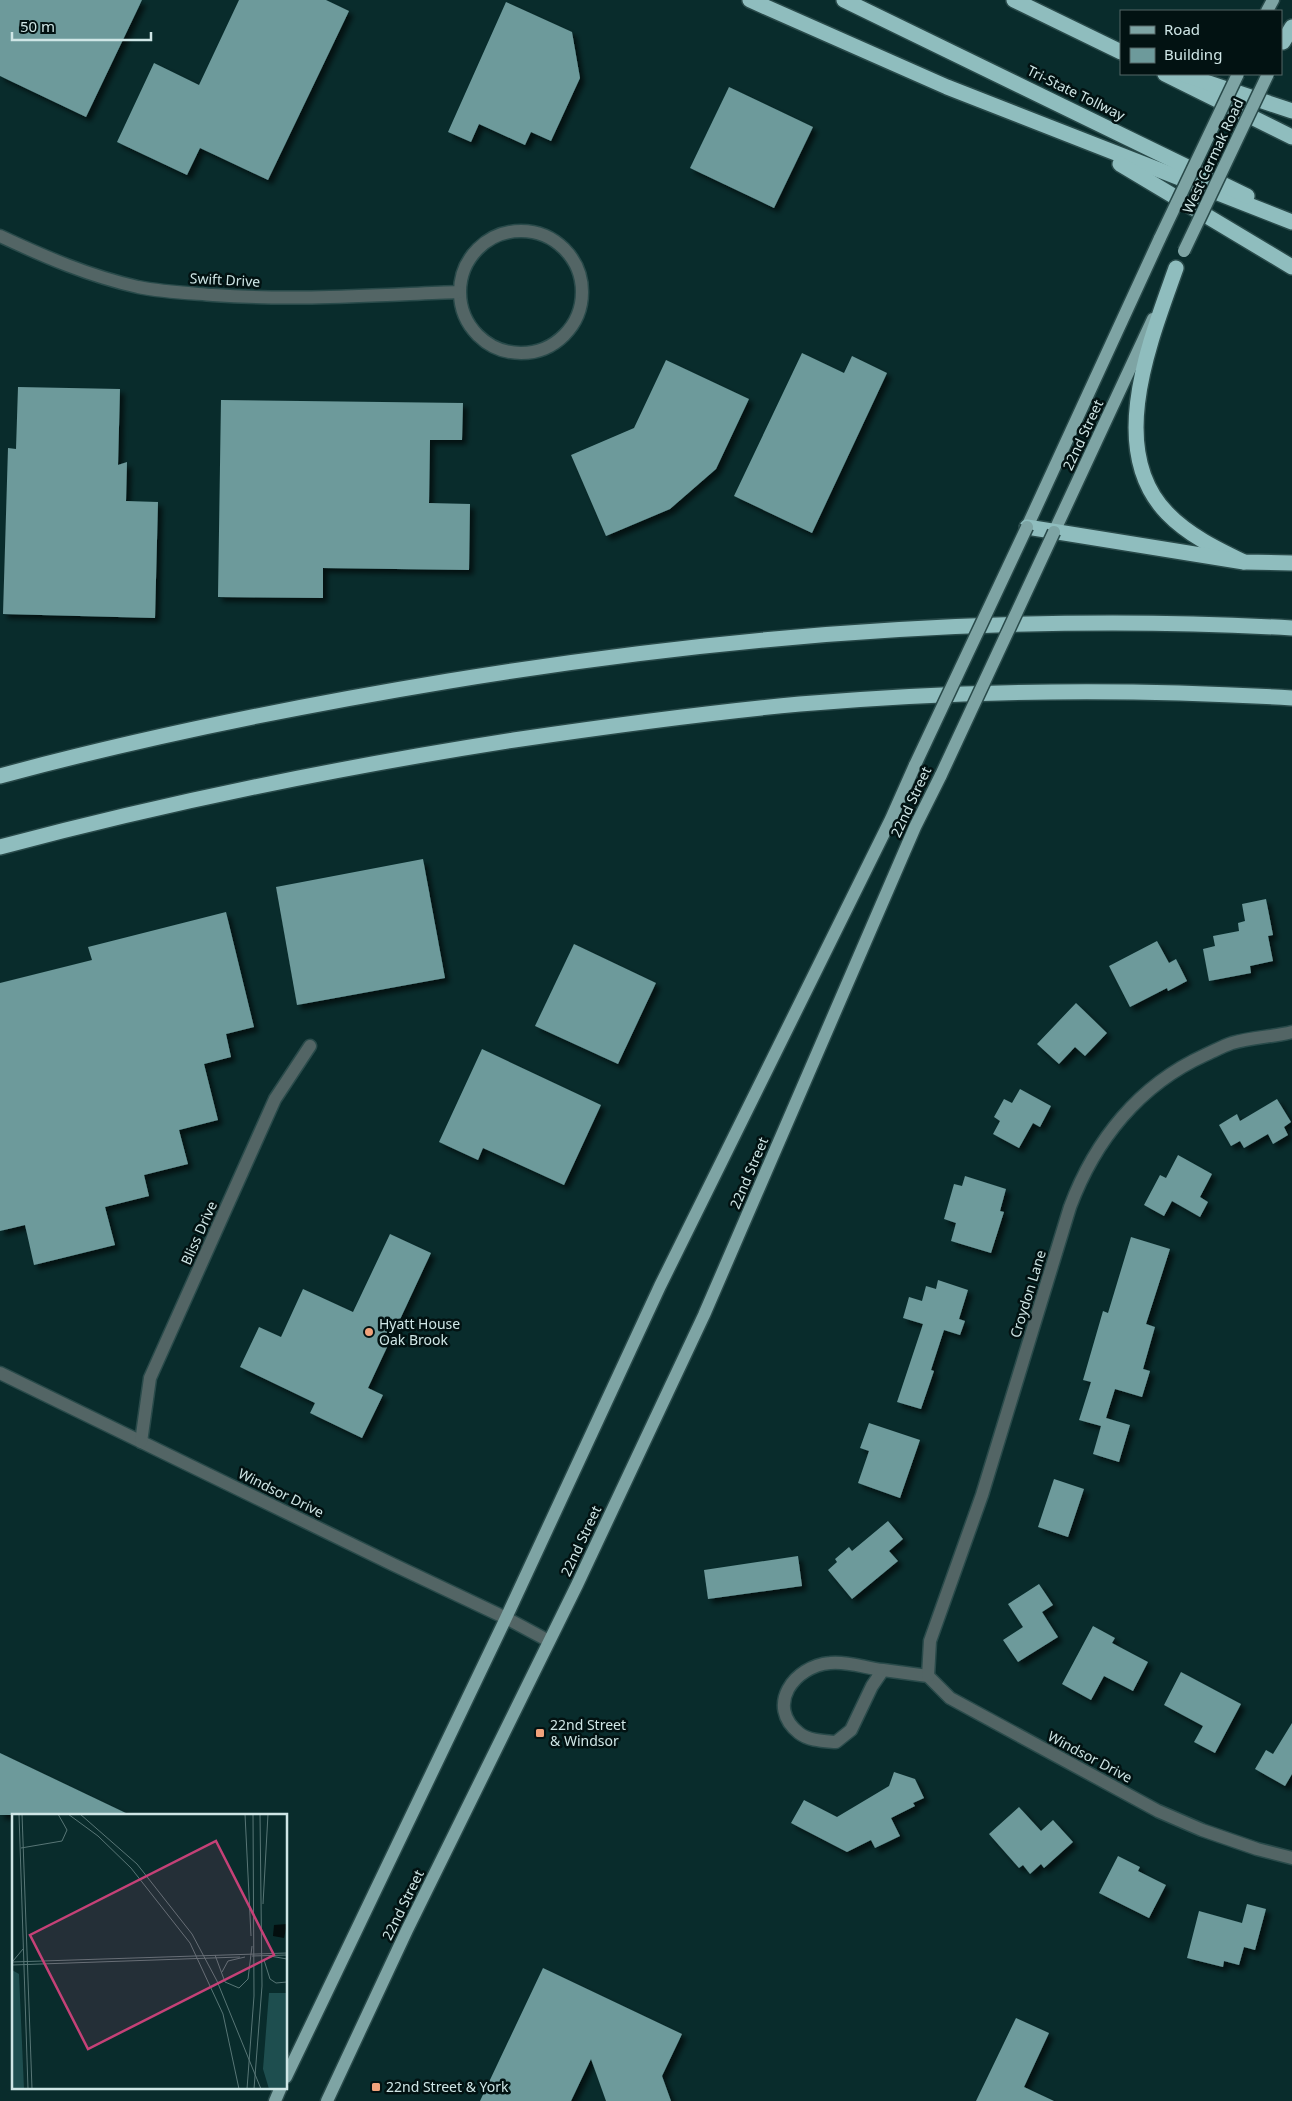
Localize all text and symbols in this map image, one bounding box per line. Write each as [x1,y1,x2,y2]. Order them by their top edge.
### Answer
scale bar [12,10,151,42]
legend [1120,10,1282,75]
text: 50 m [20,16,55,36]
text: Road [1164,19,1200,39]
text: Building [1164,44,1222,64]
street label: Tri-State Tollway [1024,61,1129,125]
street label: West Cermak Road [1178,95,1247,216]
street label: Swift Drive [189,268,261,291]
street label: 22nd Street [1058,396,1107,473]
street label: 22nd Street [886,763,935,840]
street label: 22nd Street [725,1134,772,1212]
street label: Bliss Drive [176,1198,221,1268]
street label: Croydon Lane [1005,1248,1050,1340]
place label: Hyatt House Oak Brook [379,1314,460,1349]
marker: Hyatt House Oak Brook [363,1326,375,1338]
street label: Windsor Drive [235,1464,327,1522]
street label: 22nd Street [556,1502,605,1579]
place label: 22nd Street & Windsor [550,1715,626,1750]
street label: Windsor Drive [1045,1726,1136,1787]
marker: 22nd Street & Windsor [534,1727,546,1739]
inset map [12,1814,288,2088]
street label: 22nd Street [377,1866,428,1943]
place label: 22nd Street & York [386,2077,509,2096]
marker: 22nd Street & York [370,2081,382,2093]

